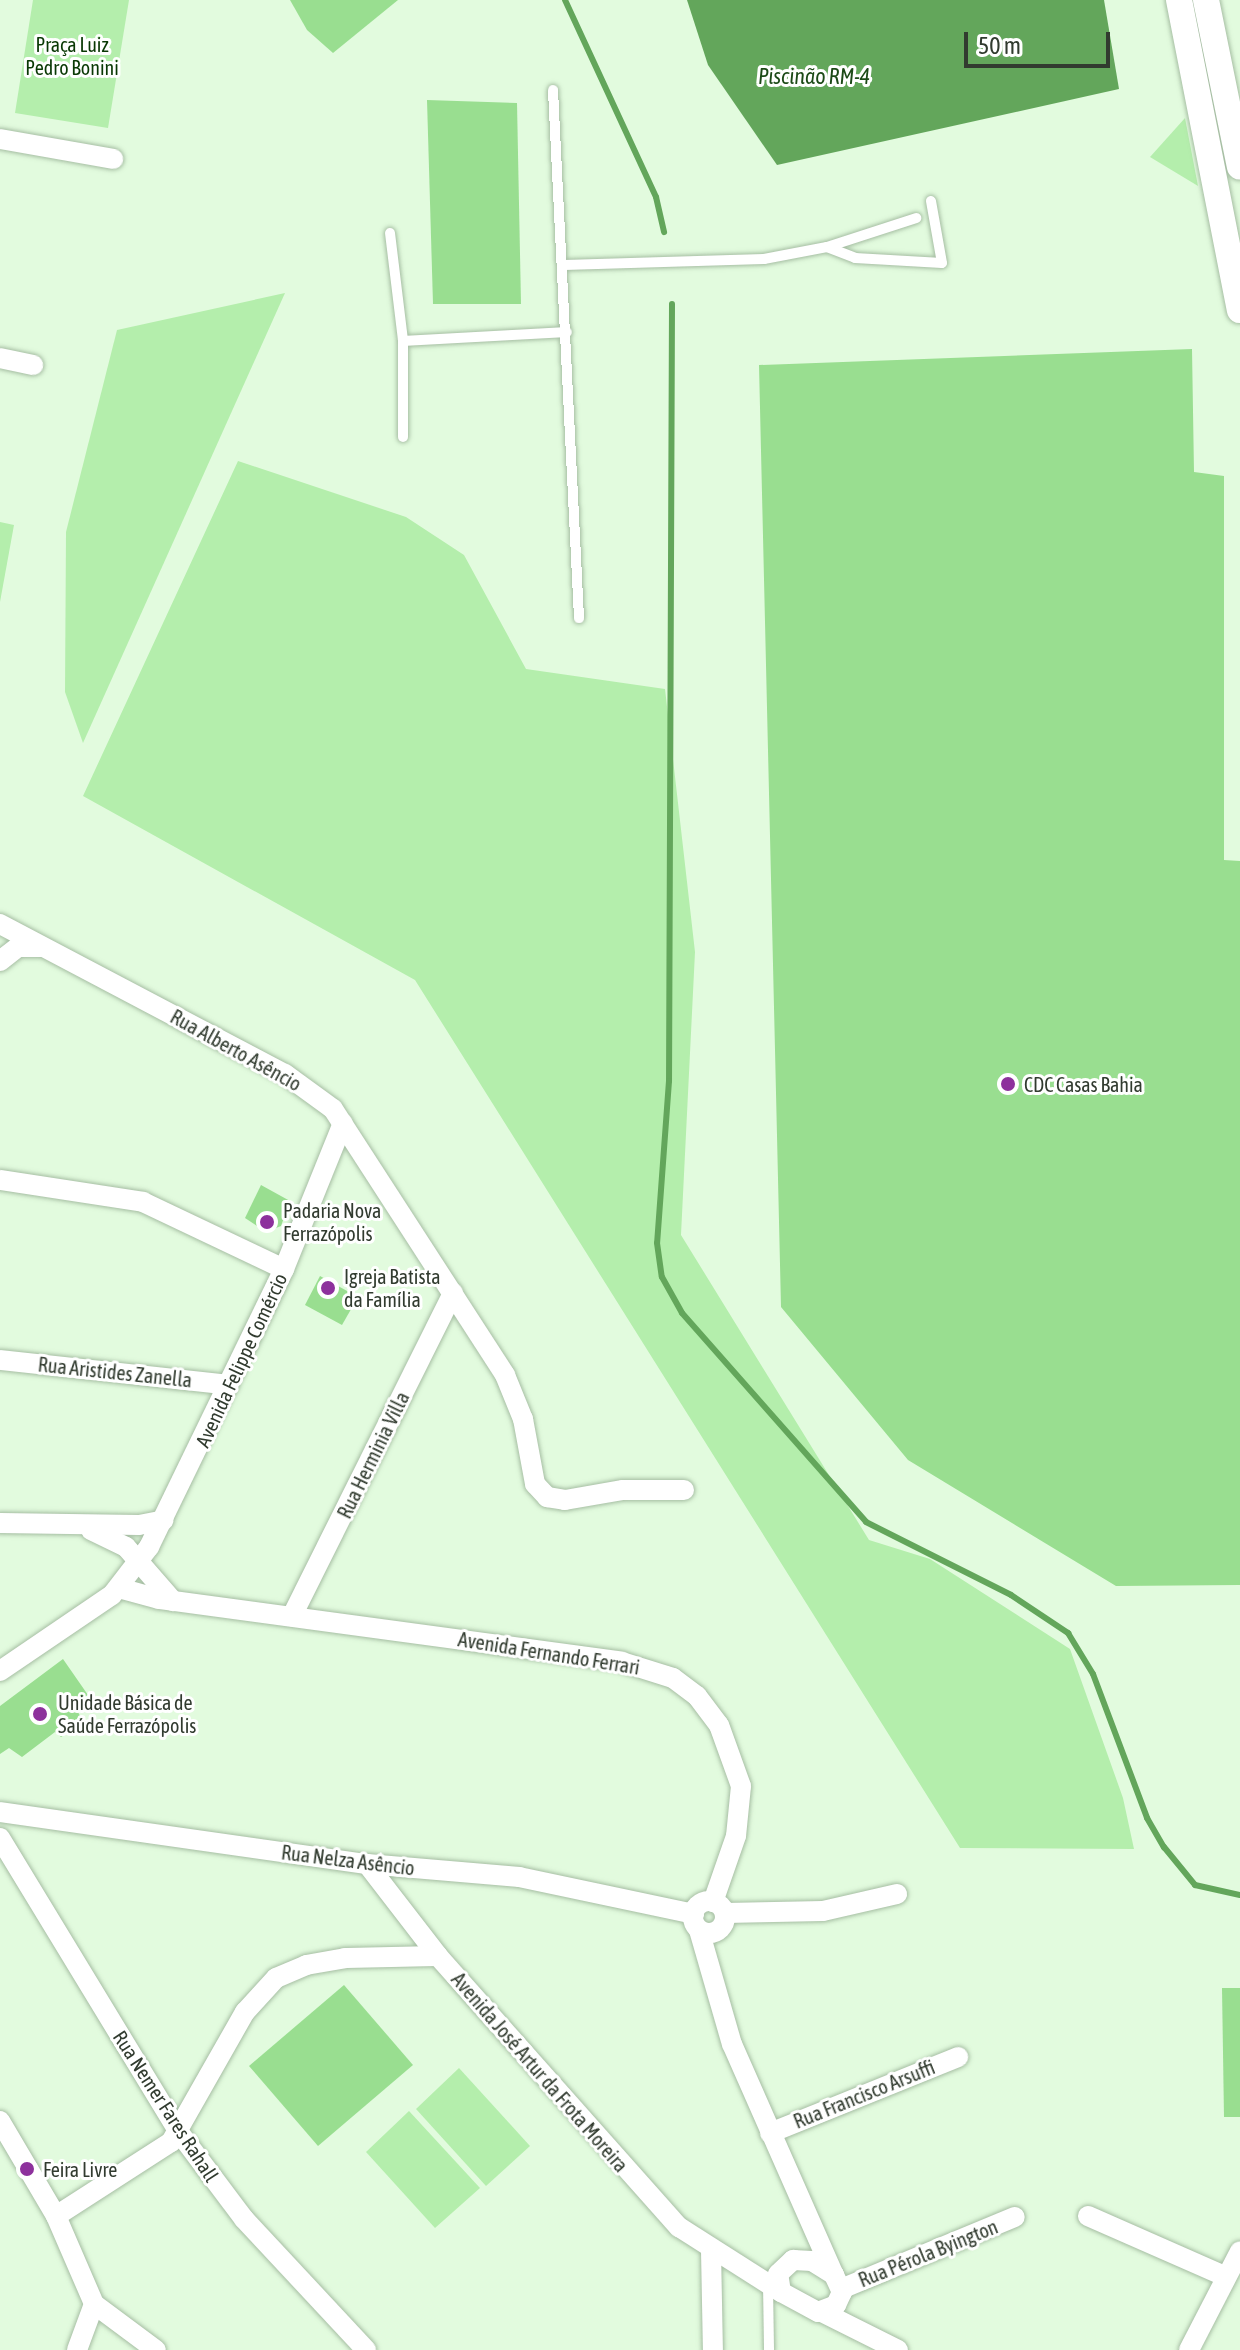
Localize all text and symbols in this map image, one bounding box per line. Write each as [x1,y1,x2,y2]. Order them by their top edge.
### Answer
scale bar [968,16,1114,66]
text: 50 m [978,32,1021,59]
park label: Praça Luiz Pedro Bonini [25,33,119,80]
water label: Piscinão RM-4 [758,64,870,90]
street label: Rua Alberto Asêncio [166,1004,306,1096]
place label: CDC Casas Bahia [1024,1072,1143,1096]
marker: CDC Casas Bahia [999,1075,1017,1093]
place label: Padaria Nova Ferrazópolis [283,1198,381,1245]
marker: Padaria Nova Ferrazópolis [258,1213,276,1231]
place label: Igreja Batista da Família [344,1264,441,1311]
street label: Avenida Felippe Comércio [190,1269,292,1451]
marker: Igreja Batista da Família [319,1279,337,1297]
street label: Rua Aristides Zanella [37,1352,193,1392]
street label: Rua Herminia Villa [332,1388,414,1522]
street label: Avenida Fernando Ferrari [456,1627,642,1679]
place label: Unidade Básica de Saúde Ferrazópolis [58,1690,196,1737]
marker: Unidade Básica de Saúde Ferrazópolis [29,1703,51,1725]
street label: Rua Nelza Asêncio [280,1840,416,1880]
street label: Avenida José Artur da Frota Moreira [447,1967,633,2177]
street label: Rua Nemer Fares Rahall [108,2026,224,2186]
street label: Rua Francisco Arsuffi [790,2055,938,2133]
place label: Feira Livre [43,2157,117,2181]
marker: Feira Livre [18,2160,36,2178]
street label: Rua Pérola Byington [855,2214,1001,2292]

